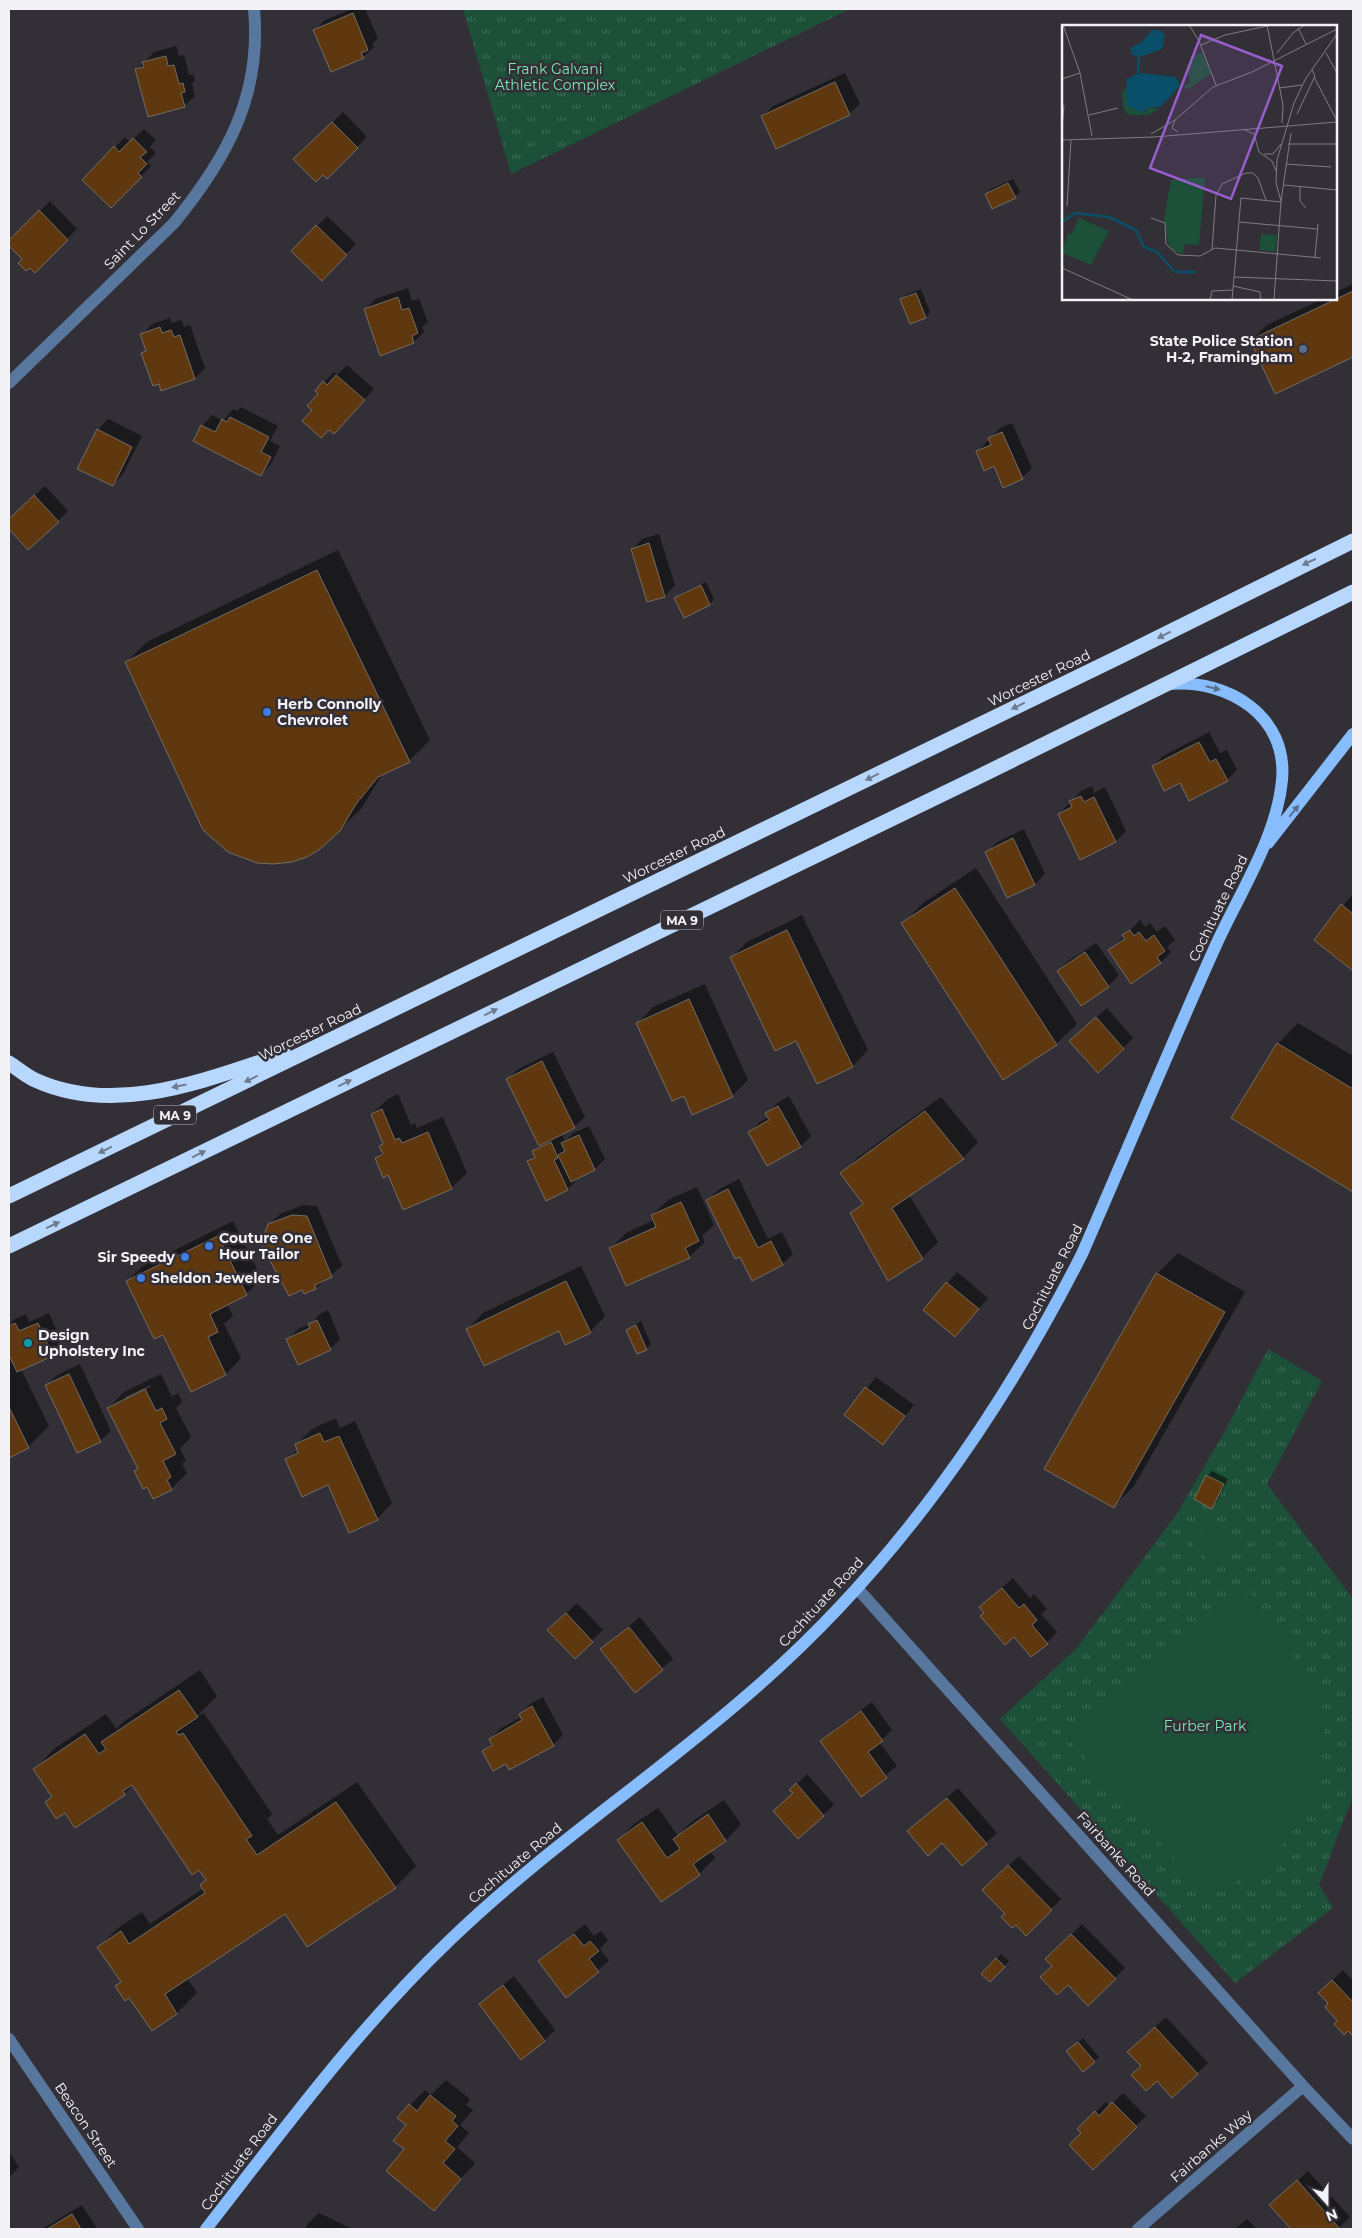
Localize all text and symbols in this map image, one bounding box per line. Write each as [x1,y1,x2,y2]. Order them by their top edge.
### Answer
inset map [1062,25,1337,300]
park label: Frank Galvani Athletic Complex [495,60,616,94]
street label: Saint Lo Street [100,187,184,273]
place label: State Police Station H-2, Framingham [1150,332,1293,366]
marker: State Police Station H-2, Framingham [1297,343,1309,355]
one-way arrow [1302,558,1316,566]
one-way arrow [1157,631,1171,639]
street label: Worcester Road [985,645,1093,711]
one-way arrow [1205,684,1220,692]
place label: Herb Connolly Chevrolet [277,695,382,729]
one-way arrow [1011,702,1025,710]
marker: Herb Connolly Chevrolet [261,706,273,718]
one-way arrow [865,773,879,781]
one-way arrow [1289,805,1300,818]
street label: Worcester Road [620,822,728,888]
street label: Cochituate Road [1184,852,1252,964]
road number: MA 9 [661,910,703,930]
street label: Worcester Road [256,999,364,1065]
one-way arrow [484,1008,499,1017]
one-way arrow [244,1075,258,1083]
one-way arrow [338,1079,352,1087]
one-way arrow [171,1082,186,1090]
road number: MA 9 [154,1106,196,1124]
one-way arrow [98,1146,112,1154]
one-way arrow [192,1150,206,1158]
one-way arrow [46,1221,60,1229]
street label: Cochituate Road [1017,1221,1087,1333]
place label: Couture One Hour Tailor [219,1229,313,1263]
marker: Couture One Hour Tailor [203,1240,215,1252]
place label: Sir Speedy [98,1248,176,1266]
marker: Sir Speedy [179,1251,191,1263]
place label: Sheldon Jewelers [151,1269,280,1287]
marker: Sheldon Jewelers [135,1272,147,1284]
place label: Design Upholstery Inc [38,1326,146,1360]
marker: Design Upholstery Inc [22,1337,34,1349]
street label: Cochituate Road [775,1553,867,1651]
park label: Furber Park [1164,1717,1247,1735]
street label: Fairbanks Road [1073,1808,1159,1900]
street label: Cochituate Road [464,1819,566,1907]
street label: Beacon Street [51,2079,121,2171]
street label: Fairbanks Way [1166,2105,1256,2186]
street label: Cochituate Road [197,2110,281,2214]
north arrow [1302,2178,1352,2228]
text: N [1323,2205,1340,2226]

